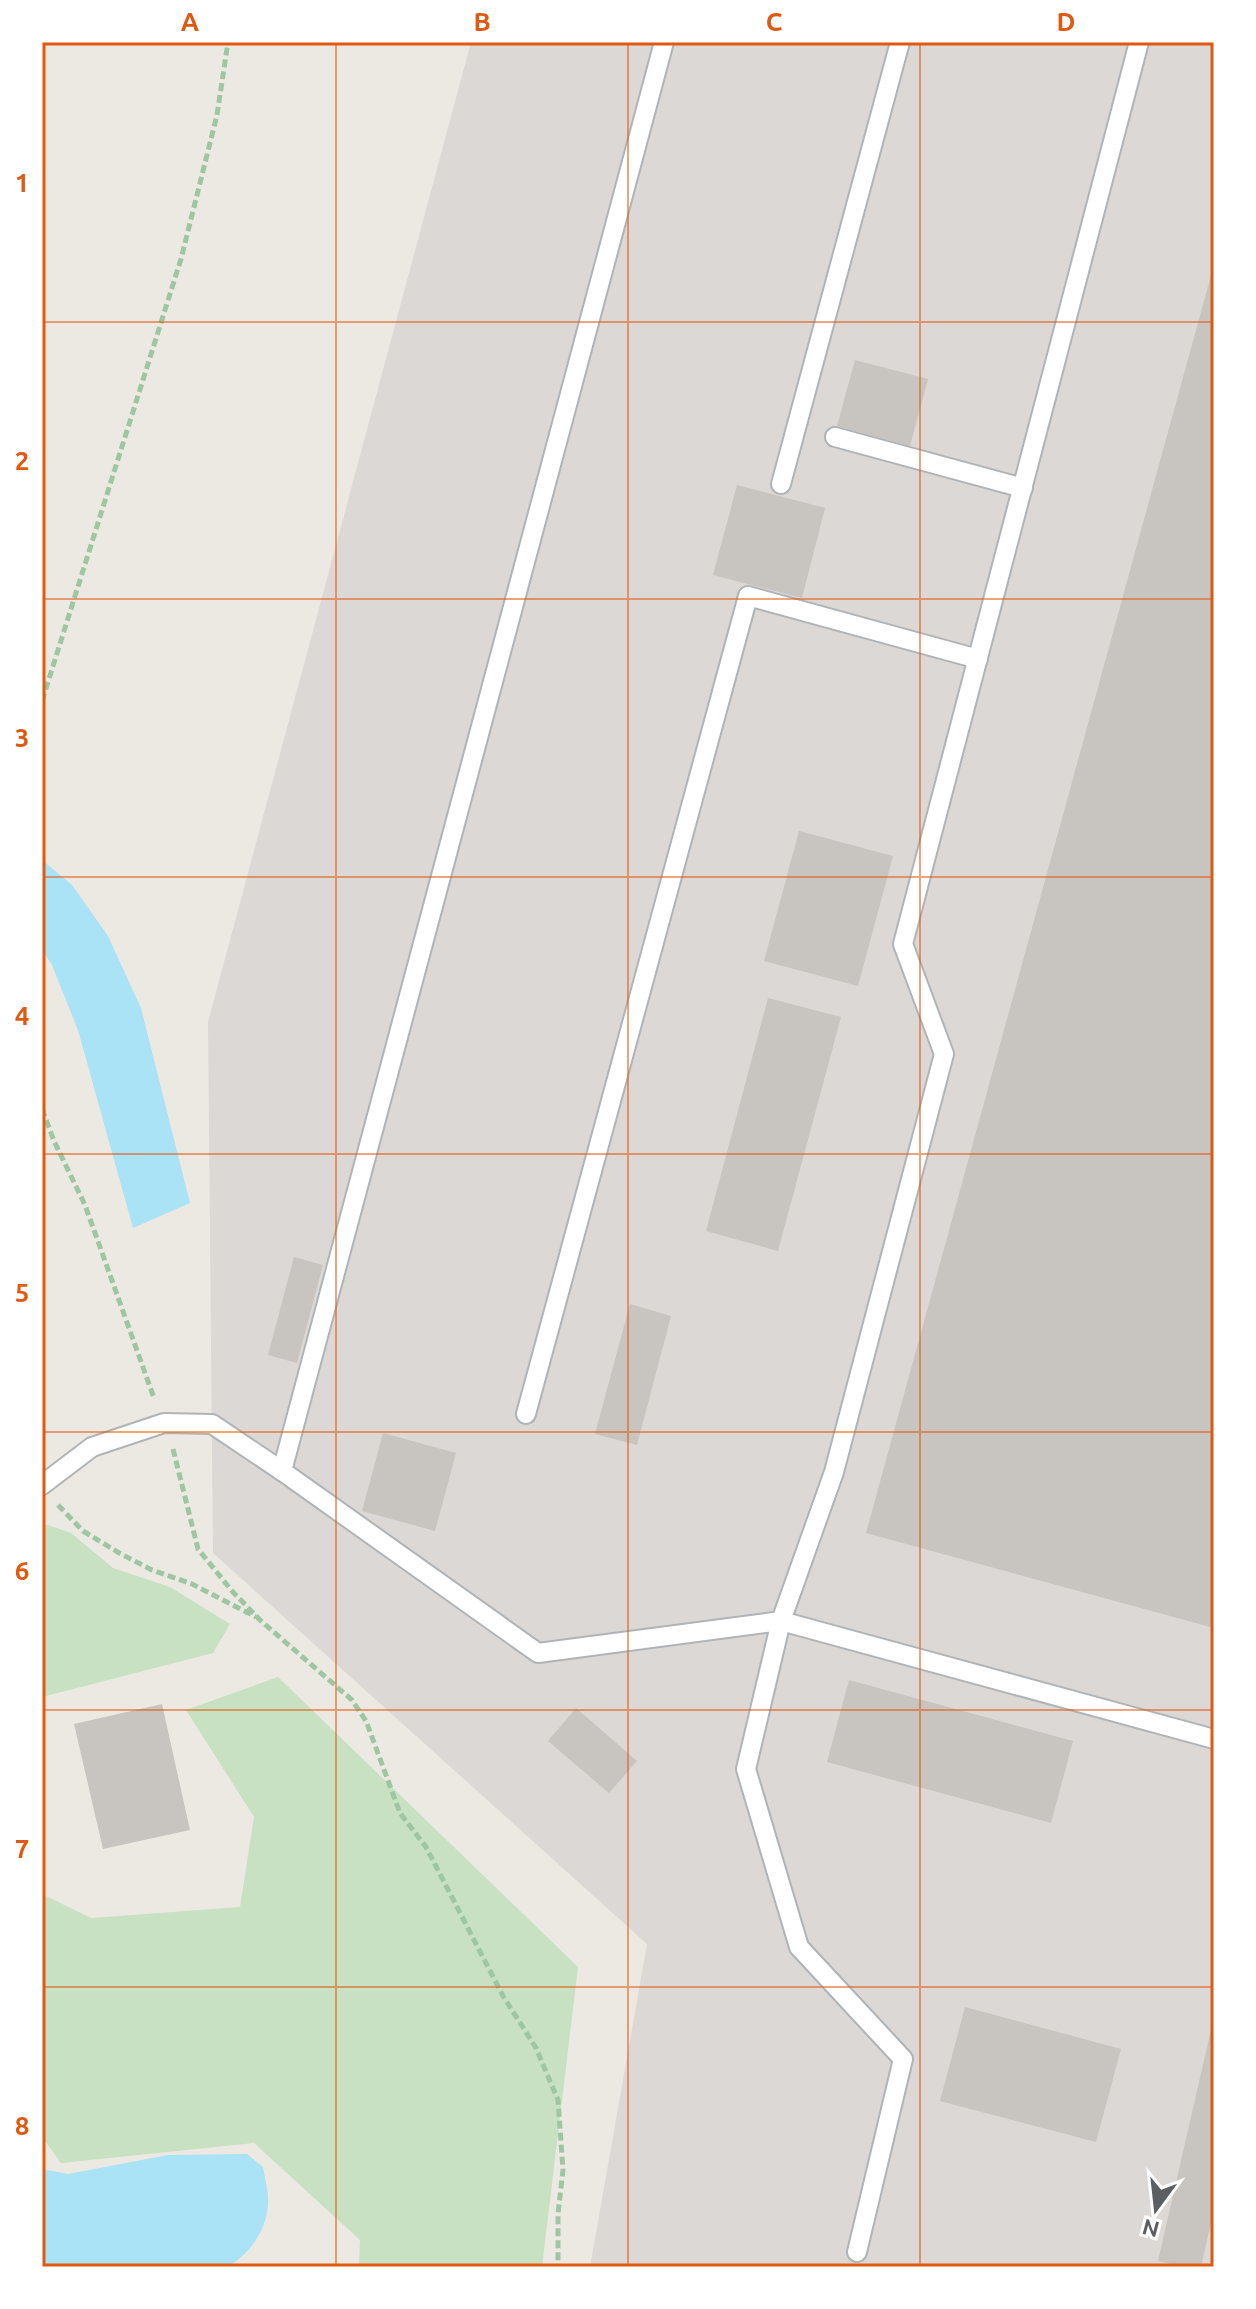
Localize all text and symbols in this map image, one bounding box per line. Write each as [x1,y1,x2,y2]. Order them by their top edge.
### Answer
text: A [181,7,200,36]
text: B [473,7,491,36]
text: C [766,7,783,36]
text: D [1057,7,1075,36]
text: 1 [15,168,29,197]
text: 2 [15,446,29,475]
text: 3 [15,723,29,752]
text: 4 [15,1001,29,1030]
text: 5 [15,1278,29,1307]
text: 6 [15,1556,29,1585]
text: 7 [15,1834,29,1863]
text: 8 [15,2111,29,2140]
north arrow [1116,2169,1196,2249]
text: N [1140,2215,1162,2243]

